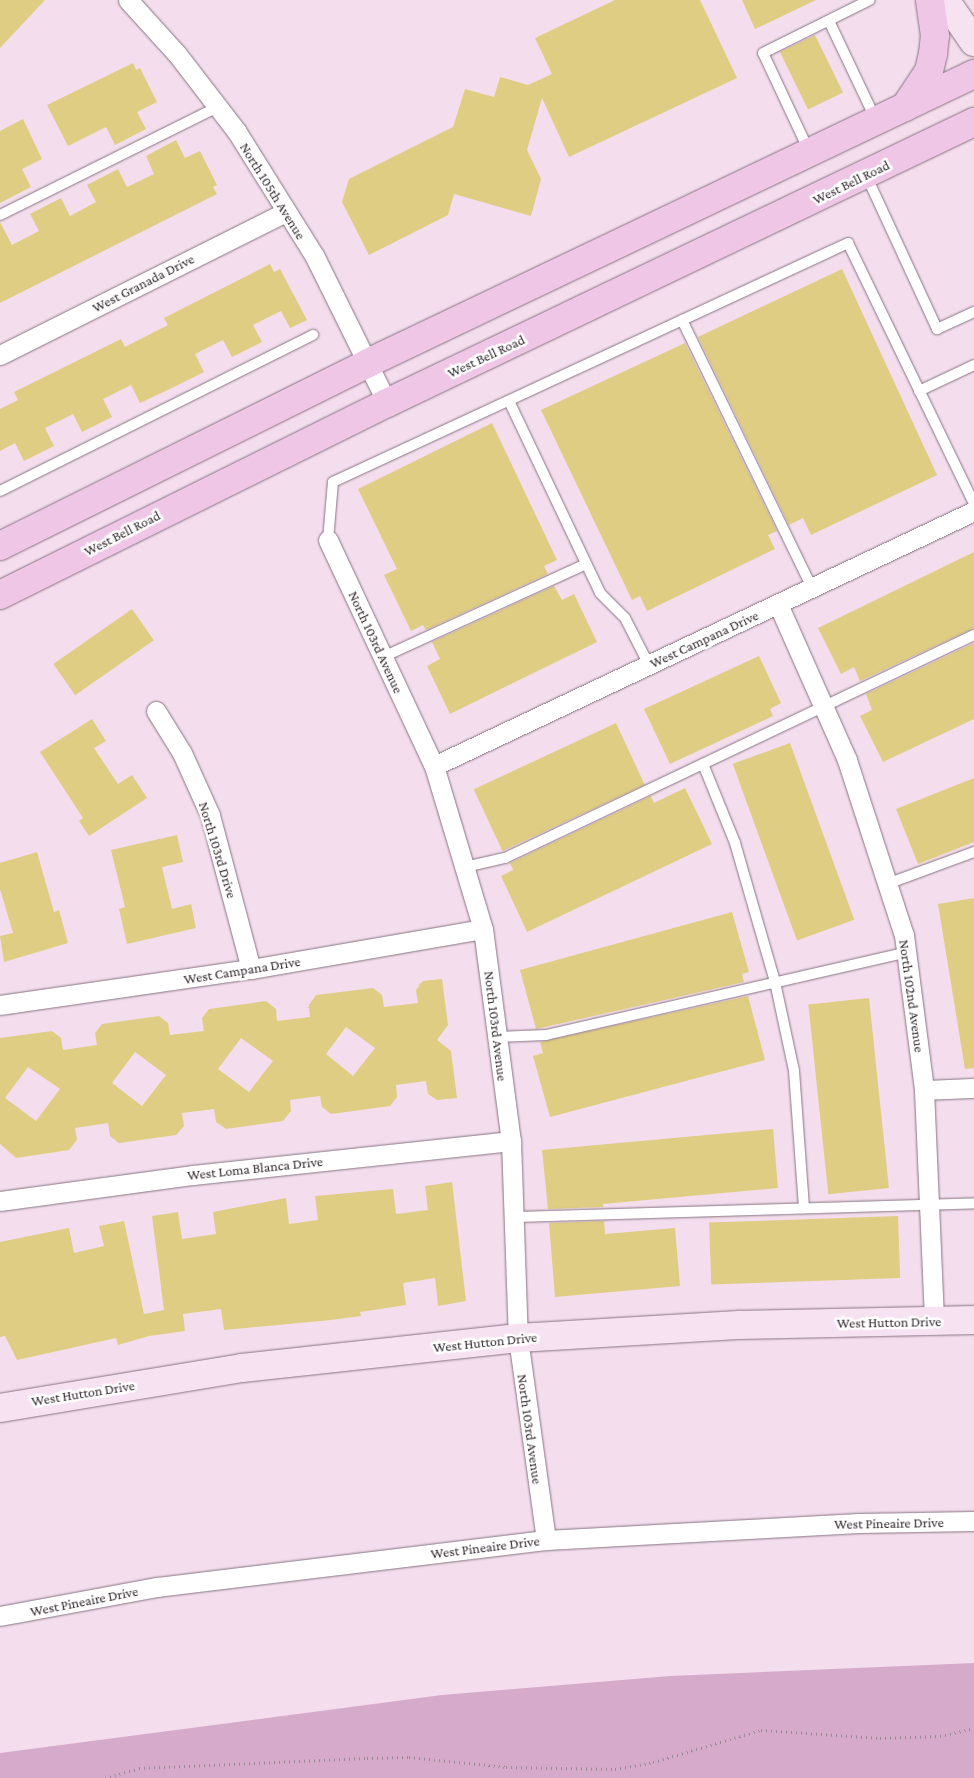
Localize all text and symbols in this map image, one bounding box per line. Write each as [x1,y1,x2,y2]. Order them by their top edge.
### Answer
street label: North 105th Avenue [236,140,310,242]
street label: West Bell Road [810,156,892,208]
street label: West Granada Drive [89,250,197,316]
street label: West Bell Road [445,331,527,381]
street label: West Bell Road [81,507,163,559]
street label: North 103rd Avenue [345,588,407,696]
street label: West Campana Drive [647,606,761,672]
street label: North 103rd Drive [195,800,241,900]
street label: North 102nd Avenue [896,939,928,1053]
street label: West Campana Drive [182,952,302,988]
street label: North 103rd Avenue [481,970,511,1082]
street label: West Loma Blanca Drive [186,1153,324,1183]
street label: West Hutton Drive [837,1313,941,1331]
street label: West Hutton Drive [432,1328,538,1356]
street label: North 103rd Avenue [514,1373,546,1485]
street label: West Hutton Drive [30,1377,136,1409]
street label: West Pineaire Drive [834,1514,944,1532]
street label: West Pineaire Drive [430,1532,540,1562]
street label: West Pineaire Drive [29,1582,139,1620]

